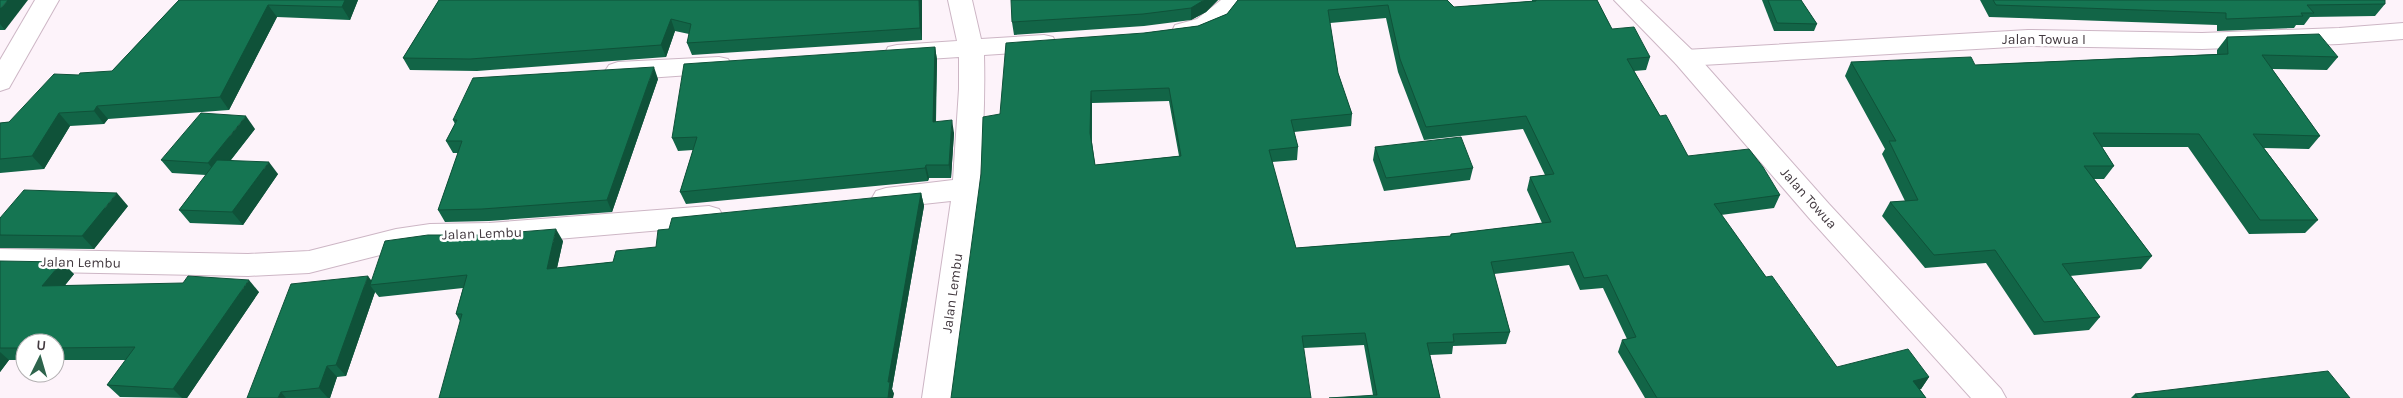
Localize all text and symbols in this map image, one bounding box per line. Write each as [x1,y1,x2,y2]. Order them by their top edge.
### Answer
street label: Jalan Towua I [2002,31,2086,48]
street label: Jalan Towua [1777,164,1841,232]
street label: Jalan Lembu [442,224,522,243]
street label: Jalan Lembu [938,252,967,334]
street label: Jalan Lembu [41,253,121,272]
north arrow [15,333,65,383]
text: U [36,337,47,354]

